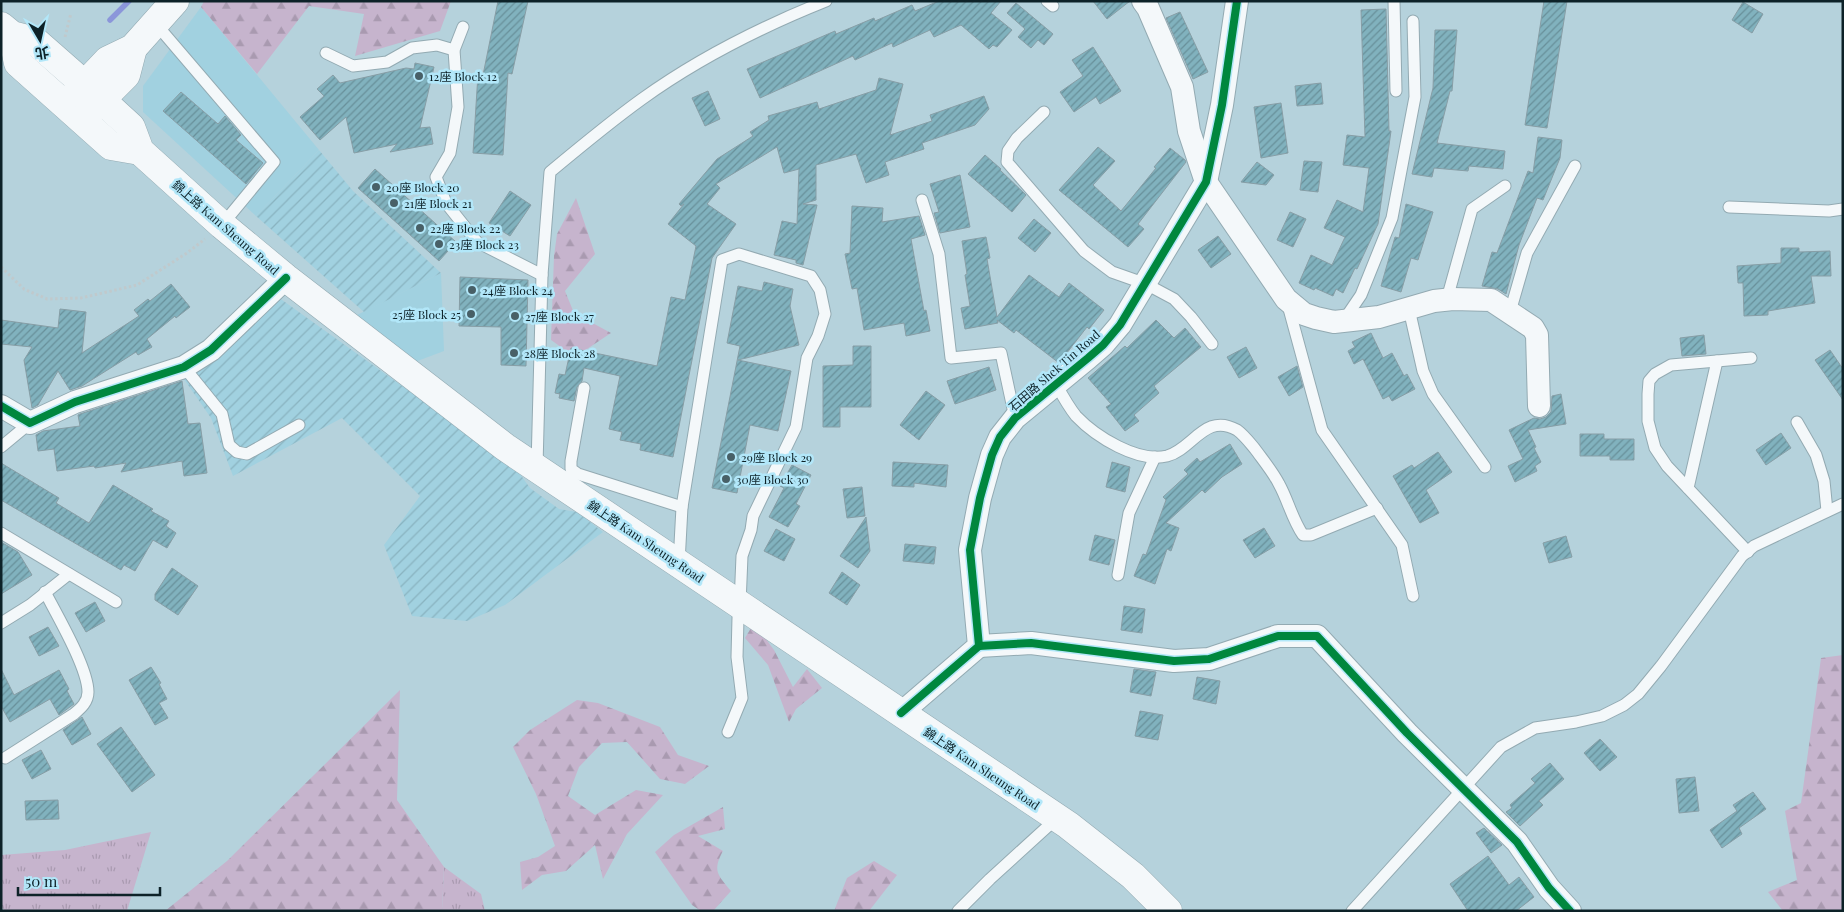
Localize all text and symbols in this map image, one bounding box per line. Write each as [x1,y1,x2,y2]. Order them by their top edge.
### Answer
north arrow [15,15,65,65]
text: 北 [34,43,51,64]
place label: 12座 Block 12 [429,68,497,84]
marker: 12座 Block 12 [413,70,425,82]
street label: 錦上路 Kam Sheung Road [169,176,283,278]
place label: 20座 Block 20 [386,179,459,195]
marker: 20座 Block 20 [370,181,382,193]
place label: 21座 Block 21 [404,195,472,211]
marker: 21座 Block 21 [388,197,400,209]
place label: 22座 Block 22 [430,220,501,236]
marker: 22座 Block 22 [414,222,426,234]
place label: 23座 Block 23 [449,236,519,252]
marker: 23座 Block 23 [433,238,445,250]
place label: 24座 Block 24 [482,282,553,298]
marker: 24座 Block 24 [466,284,478,296]
place label: 25座 Block 25 [392,306,461,322]
marker: 25座 Block 25 [465,308,477,320]
place label: 27座 Block 27 [525,308,594,324]
marker: 27座 Block 27 [509,310,521,322]
street label: 石田路 Shek Tin Road [1005,326,1103,414]
place label: 28座 Block 28 [524,345,596,361]
marker: 28座 Block 28 [508,347,520,359]
place label: 29座 Block 29 [741,449,812,465]
marker: 29座 Block 29 [725,451,737,463]
place label: 30座 Block 30 [736,471,809,487]
marker: 30座 Block 30 [720,473,732,485]
street label: 錦上路 Kam Sheung Road [585,496,707,586]
street label: 錦上路 Kam Sheung Road [921,723,1043,813]
scale bar [18,864,160,896]
text: 50 m [25,871,58,891]

